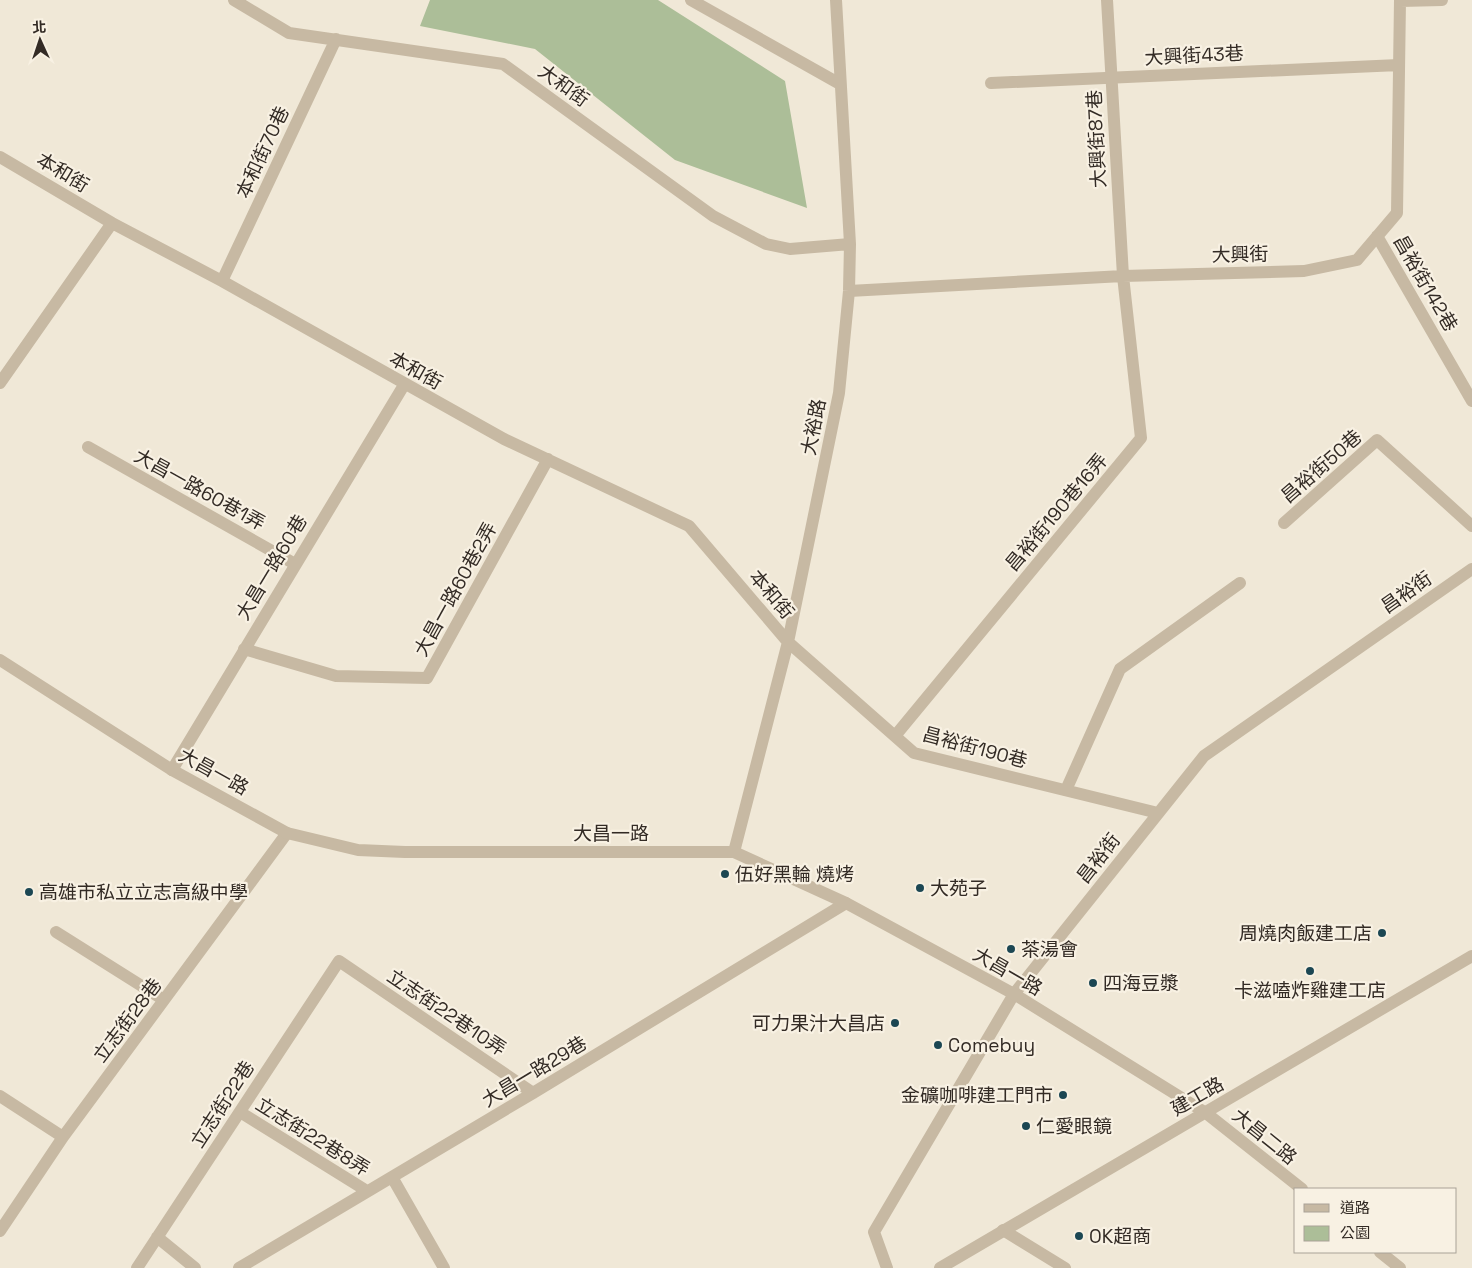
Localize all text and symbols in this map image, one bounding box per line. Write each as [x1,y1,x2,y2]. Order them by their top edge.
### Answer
north arrow [15,15,65,65]
text: 北 [32,18,47,36]
street label: 大興街43巷 [1144,40,1244,71]
street label: 大和街 [533,59,594,112]
street label: 大興街87巷 [1081,89,1112,189]
street label: 本和街70巷 [230,102,295,202]
street label: 本和街 [32,147,94,198]
street label: 昌裕街142巷 [1388,231,1463,336]
street label: 大興街 [1211,242,1269,267]
street label: 本和街 [385,346,447,395]
street label: 大裕路 [796,397,831,457]
street label: 昌裕街50巷 [1276,424,1367,508]
street label: 大昌一路60巷1弄 [130,443,270,536]
street label: 昌裕街190巷16弄 [1000,448,1113,576]
street label: 大昌一路60巷 [230,510,313,625]
street label: 大昌一路60巷2弄 [408,518,503,661]
street label: 本和街 [744,564,800,624]
street label: 昌裕街 [1376,566,1437,619]
street label: 昌裕街190巷 [920,721,1030,774]
street label: 大昌一路 [174,742,253,801]
street label: 大昌一路 [573,821,649,846]
street label: 昌裕街 [1071,828,1126,888]
place label: 伍好黑輪 燒烤 [735,862,854,887]
marker: 伍好黑輪 燒烤 [719,868,731,880]
place label: 大苑子 [930,876,987,901]
place label: 高雄市私立立志高級中學 [39,880,248,905]
marker: 大苑子 [914,882,926,894]
marker: 高雄市私立立志高級中學 [23,886,35,898]
place label: 周燒肉飯建工店 [1239,921,1372,946]
marker: 周燒肉飯建工店 [1376,927,1388,939]
place label: 茶湯會 [1021,937,1078,962]
street label: 大昌一路 [969,942,1047,1001]
marker: 茶湯會 [1005,943,1017,955]
street label: 立志街22巷10弄 [383,963,511,1061]
marker: 卡滋嗑炸雞建工店 [1304,965,1316,977]
place label: 四海豆漿 [1103,971,1179,996]
street label: 立志街28巷 [88,973,167,1067]
marker: 四海豆漿 [1087,977,1099,989]
place label: 卡滋嗑炸雞建工店 [1234,978,1386,1003]
place label: 可力果汁大昌店 [752,1011,885,1036]
marker: 可力果汁大昌店 [889,1017,901,1029]
street label: 大昌一路29巷 [477,1030,591,1113]
place label: Comebuy [948,1033,1035,1058]
marker: Comebuy [932,1039,944,1051]
street label: 立志街22巷 [185,1056,260,1153]
street label: 建工路 [1166,1071,1228,1122]
place label: 金礦咖啡建工門市 [901,1083,1053,1108]
marker: 金礦咖啡建工門市 [1057,1089,1069,1101]
street label: 立志街22巷8弄 [251,1091,374,1181]
street label: 大昌二路 [1227,1103,1302,1170]
place label: 仁愛眼鏡 [1036,1114,1112,1139]
marker: 仁愛眼鏡 [1020,1120,1032,1132]
legend [1294,1188,1457,1253]
text: 道路 [1340,1198,1370,1217]
text: 公園 [1340,1223,1370,1242]
place label: OK超商 [1089,1224,1151,1249]
marker: OK超商 [1073,1230,1085,1242]

